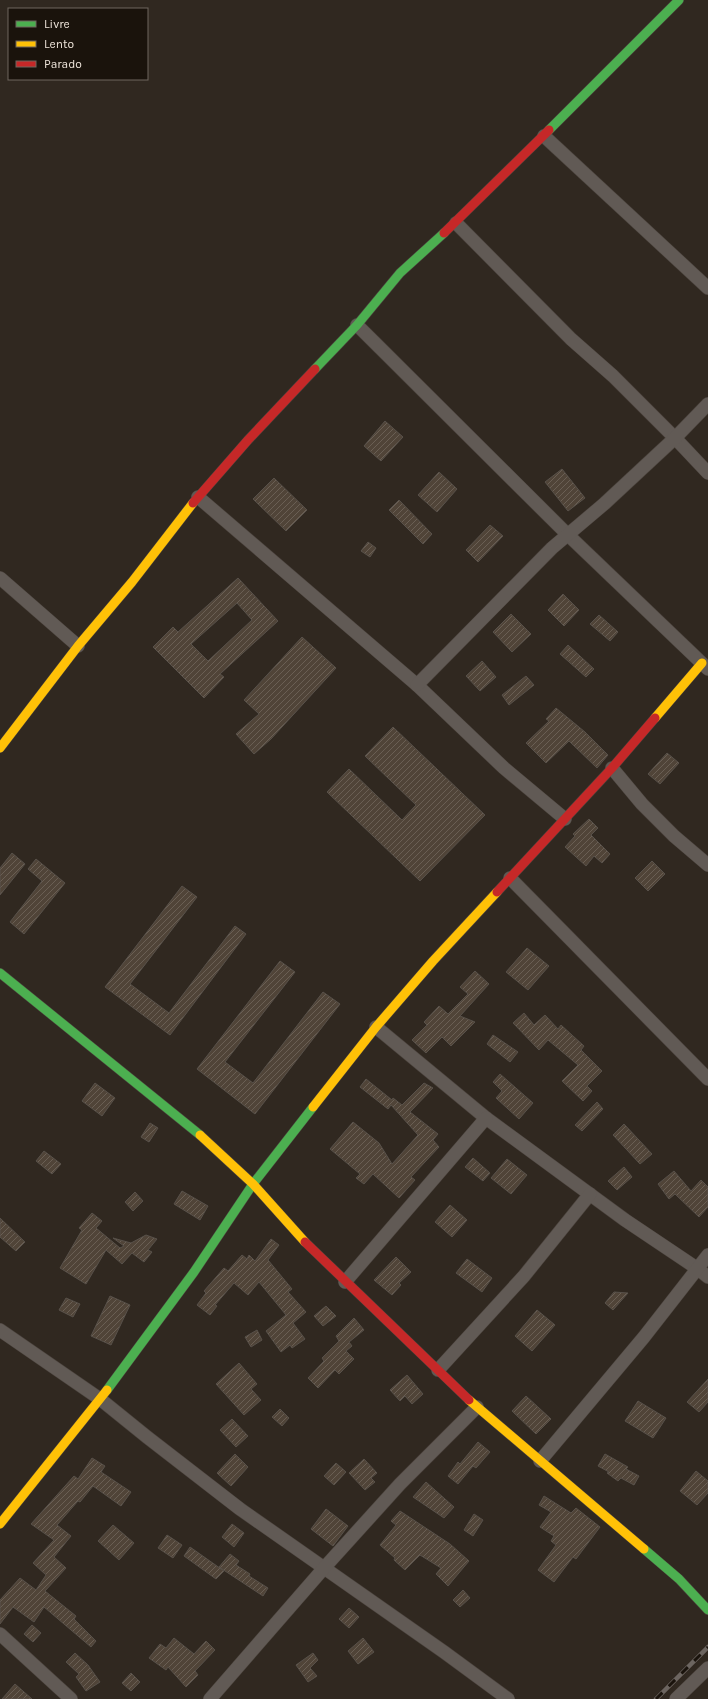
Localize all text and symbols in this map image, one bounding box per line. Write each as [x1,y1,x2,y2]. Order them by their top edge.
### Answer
legend [8,8,148,80]
text: Livre [44,17,70,31]
text: Lento [44,37,74,51]
text: Parado [44,57,82,71]

